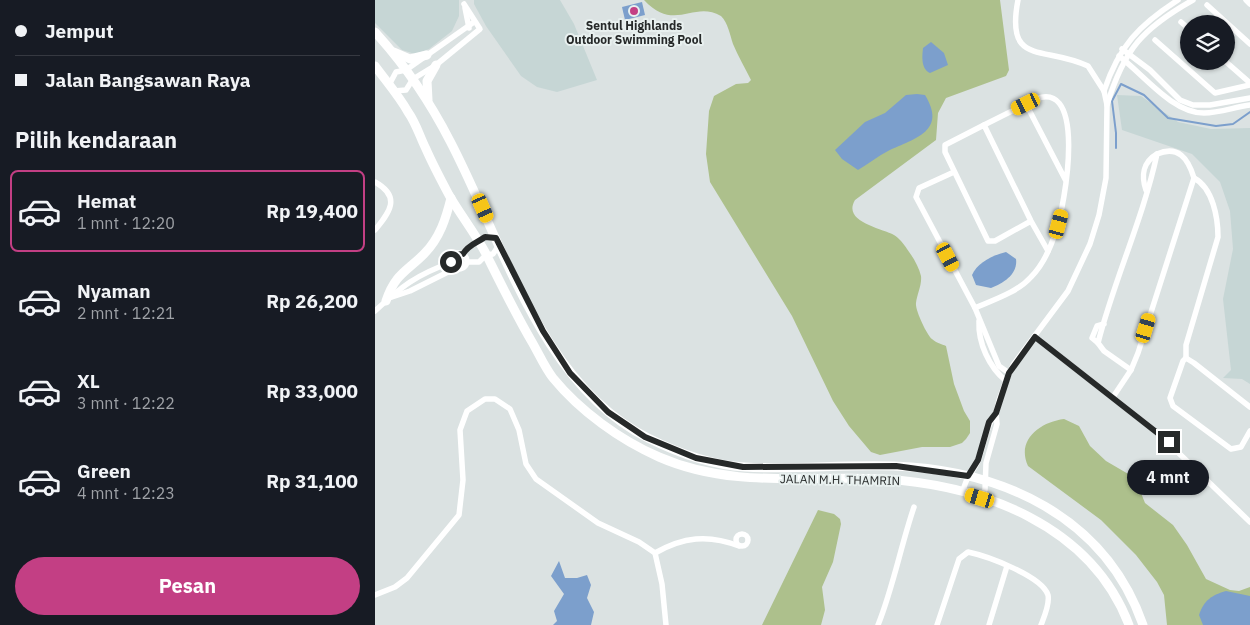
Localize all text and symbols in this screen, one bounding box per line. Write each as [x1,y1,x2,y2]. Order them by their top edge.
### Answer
marker: Sentul Highlands Outdoor Swimming Pool [628,5,640,17]
map controls [1180,15,1235,70]
button: layers [1180,15,1235,70]
place label: Sentul Highlands Outdoor Swimming Pool [566,18,702,47]
text: Jemput [45,19,113,43]
text: Jalan Bangsawan Raya [45,68,251,92]
car [1009,91,1042,117]
text: Pilih kendaraan [15,125,177,154]
icon: car [17,189,62,234]
text: Hemat [77,189,136,213]
car [470,191,495,225]
text: Rp 19,400 [266,199,358,223]
car [1047,208,1070,240]
text: 1 mnt · 12:20 [77,213,175,233]
car [934,240,961,274]
route start [440,251,462,273]
icon: car [17,279,62,324]
text: Nyaman [77,279,151,303]
text: Rp 26,200 [266,289,358,313]
text: 2 mnt · 12:21 [77,303,175,323]
car [1134,311,1157,345]
icon: car [17,369,62,414]
text: XL [77,369,100,393]
text: Rp 33,000 [266,379,358,403]
text: 3 mnt · 12:22 [77,393,175,413]
route end [1158,431,1180,453]
icon: car [17,459,62,504]
text: Green [77,459,131,483]
callout: 4 mnt [1128,460,1210,494]
text: 4 mnt [1146,467,1190,487]
text: Rp 31,100 [266,469,358,493]
street label: JALAN M.H. THAMRIN [780,471,900,488]
text: 4 mnt · 12:23 [77,483,175,503]
car [963,486,996,510]
button: Pesan [15,557,360,615]

